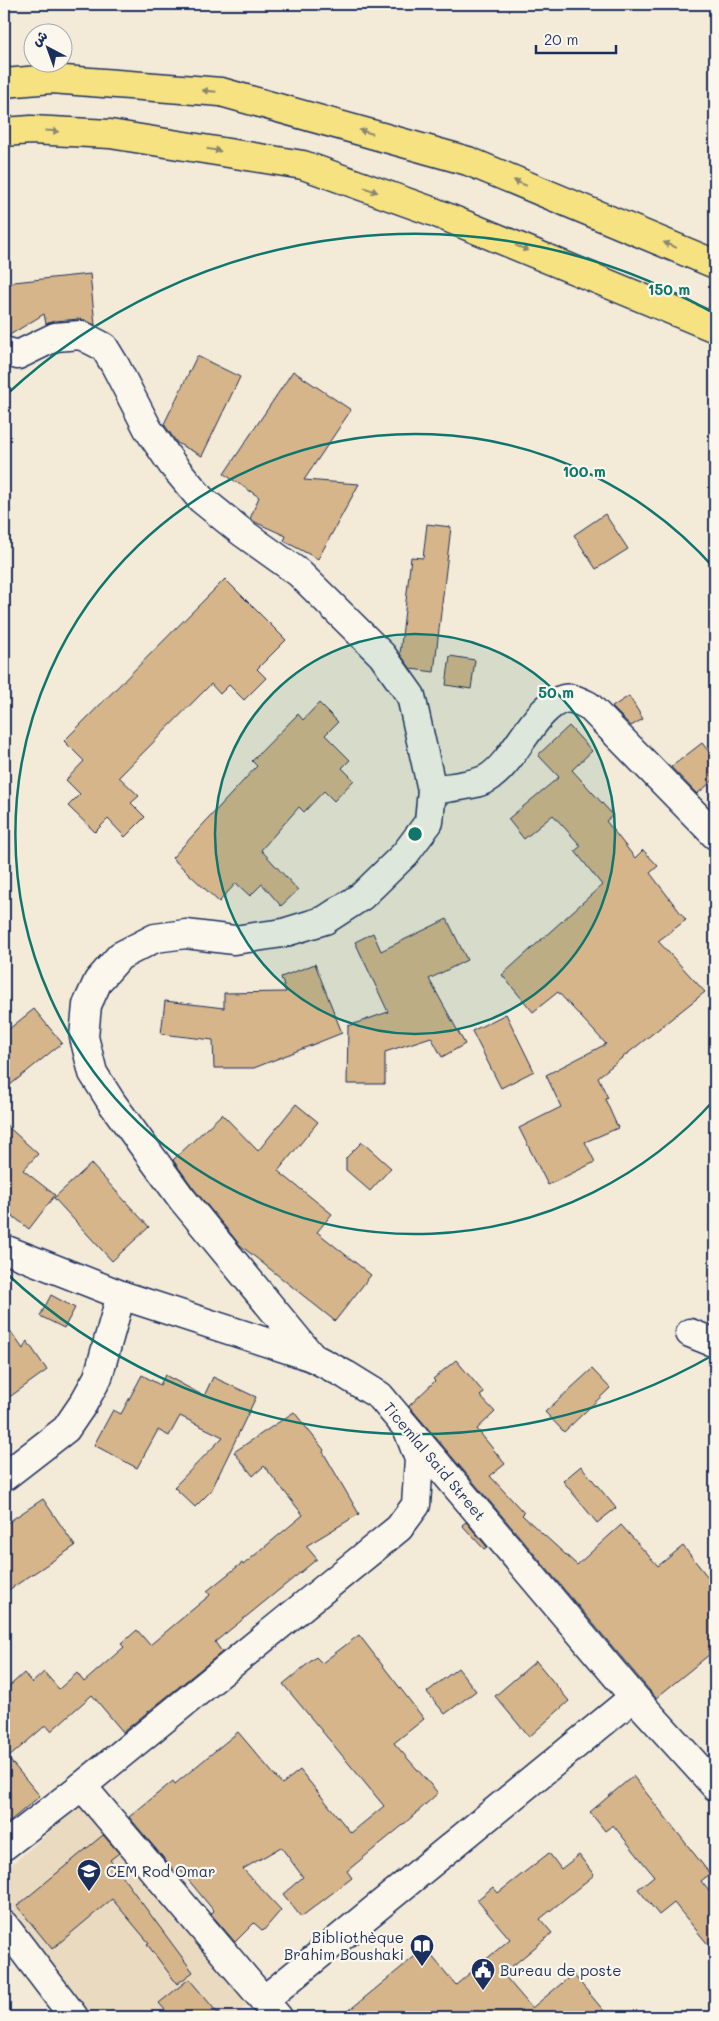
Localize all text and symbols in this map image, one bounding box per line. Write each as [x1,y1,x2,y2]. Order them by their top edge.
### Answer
north arrow [22,22,72,72]
scale bar [536,22,616,54]
text: ش [27,26,51,50]
text: 20 m [544,29,578,49]
one-way arrow [201,87,217,95]
one-way arrow [45,127,61,135]
one-way arrow [358,128,373,136]
one-way arrow [206,147,222,155]
one-way arrow [513,178,527,186]
one-way arrow [363,186,378,194]
one-way arrow [662,241,677,249]
one-way arrow [515,245,529,253]
text: 150 m [648,279,690,299]
text: 100 m [562,461,606,481]
text: 50 m [538,682,574,702]
centre of rings [406,825,424,843]
street label: Ticemlal Said Street [379,1397,491,1525]
school or university icon: CEM Rod Omar [76,1858,102,1892]
place label: CEM Rod Omar [106,1861,216,1881]
place label: Bibliothèque Brahim Boushaki [284,1927,404,1964]
library icon: Bibliothèque Brahim Boushaki [409,1933,435,1967]
public building icon: Bureau de poste [470,1957,496,1991]
place label: Bureau de poste [500,1960,622,1980]

